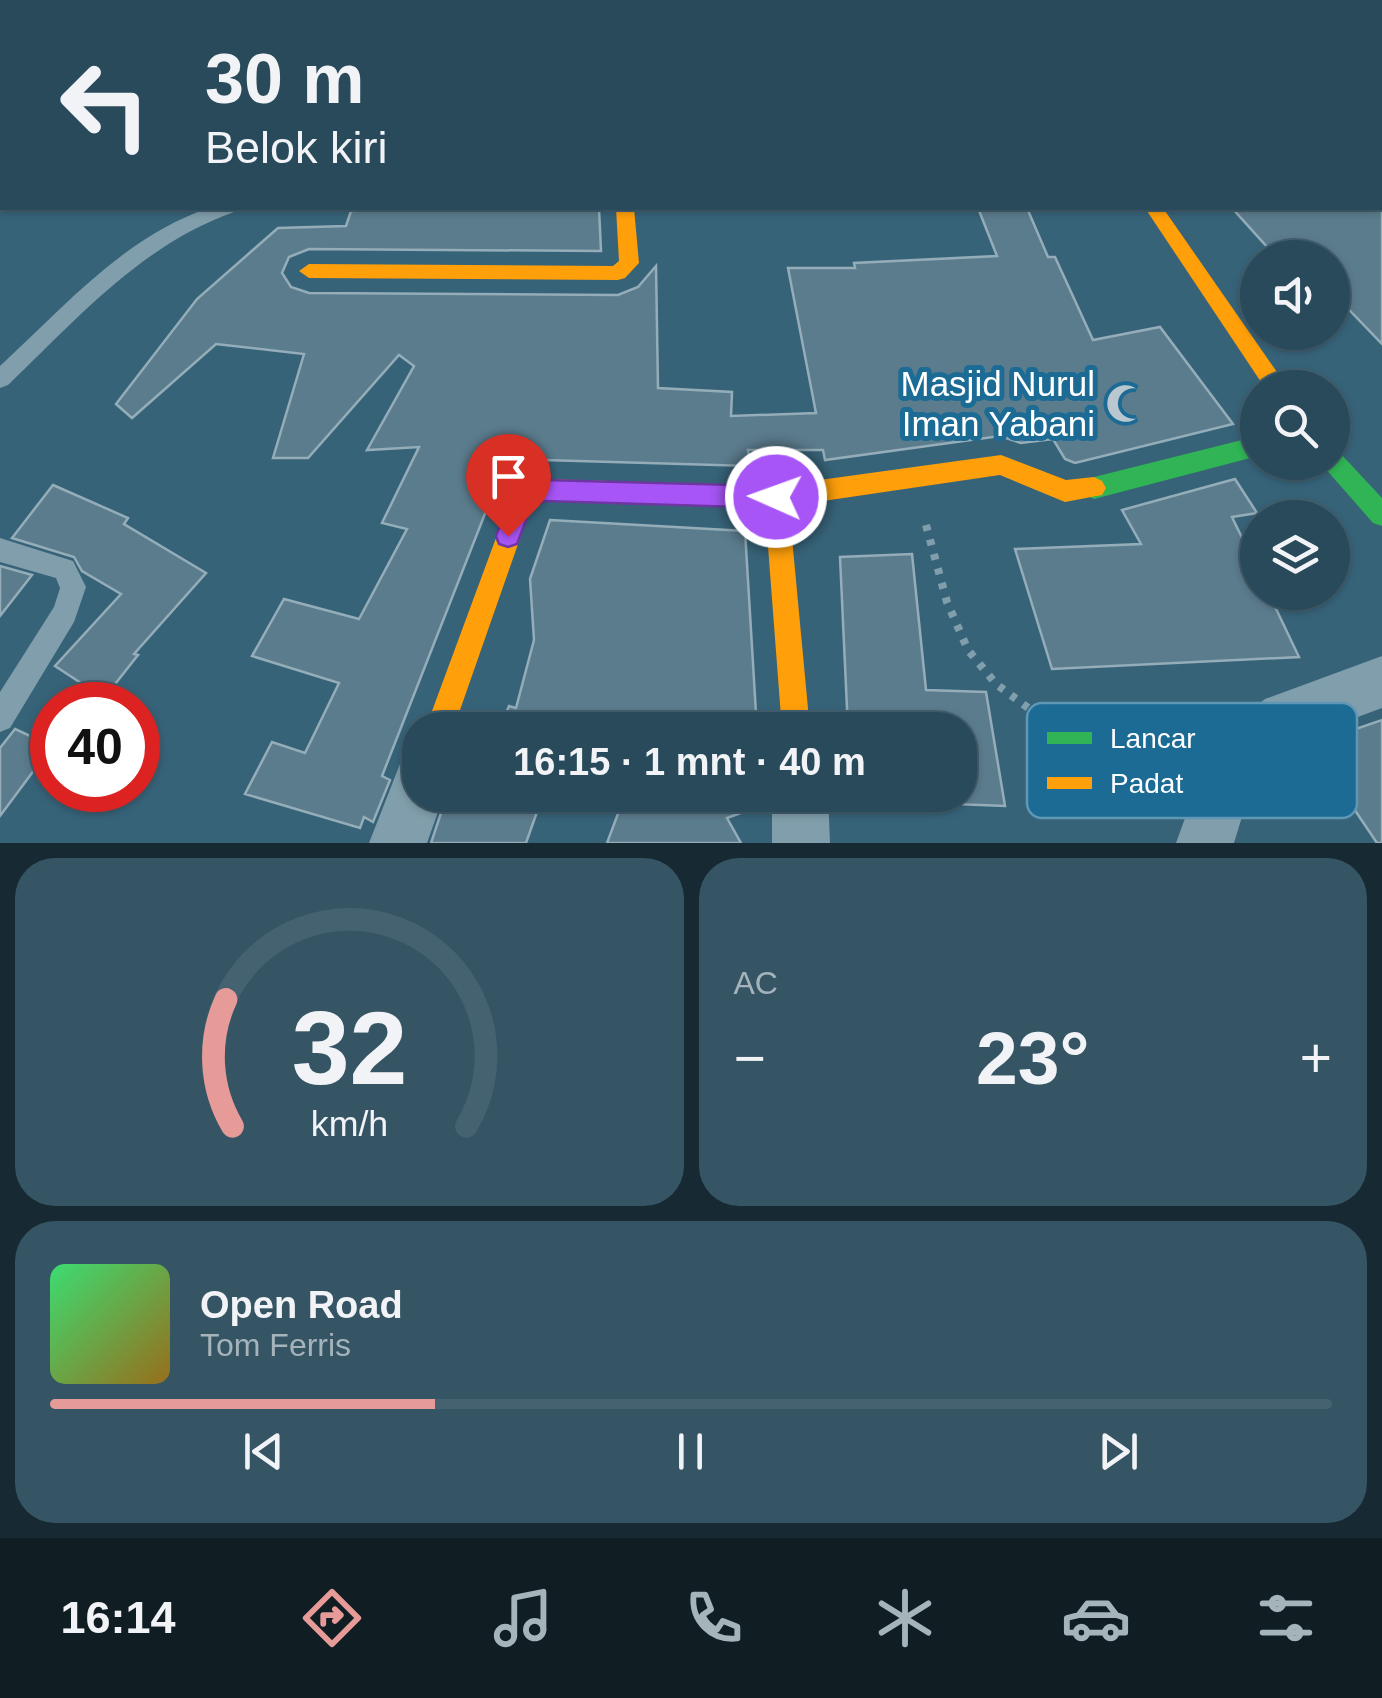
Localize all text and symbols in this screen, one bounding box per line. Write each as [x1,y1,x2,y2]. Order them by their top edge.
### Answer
icon: left [40,40,170,170]
text: 30 m [205,40,365,118]
text: Belok kiri [205,122,388,173]
map controls [1240,240,1350,610]
button: sound [1240,240,1350,350]
place label: Masjid Nurul Iman Yabani [901,364,1095,443]
button: search [1240,370,1350,480]
mosque icon: Masjid Nurul Iman Yabani [1104,383,1146,425]
pin [466,434,551,537]
position arrow [724,445,828,549]
icon: arrive [481,449,536,504]
button: layers [1240,500,1350,610]
speed limit sign: 40 [30,682,160,812]
legend [1027,703,1357,818]
text: Lancar [1110,723,1196,754]
text: 16:15 · 1 mnt · 40 m [513,741,866,783]
text: Padat [1110,768,1183,799]
text: AC [734,965,778,1001]
text: 32 [291,990,407,1106]
text: 23° [976,1016,1089,1100]
text: − [734,1027,766,1089]
text: + [1300,1027,1332,1089]
text: km/h [311,1104,388,1144]
text: Open Road [200,1284,403,1326]
text: Tom Ferris [200,1327,351,1363]
icon: previous [236,1424,291,1479]
icon: pause [663,1424,718,1479]
icon: next [1091,1424,1146,1479]
icon: directions [297,1583,367,1653]
icon: music [488,1583,558,1653]
icon: phone [679,1583,749,1653]
icon: climate [870,1583,940,1653]
icon: car [1061,1583,1131,1653]
icon: filters [1251,1583,1321,1653]
text: 16:14 [60,1592,176,1643]

